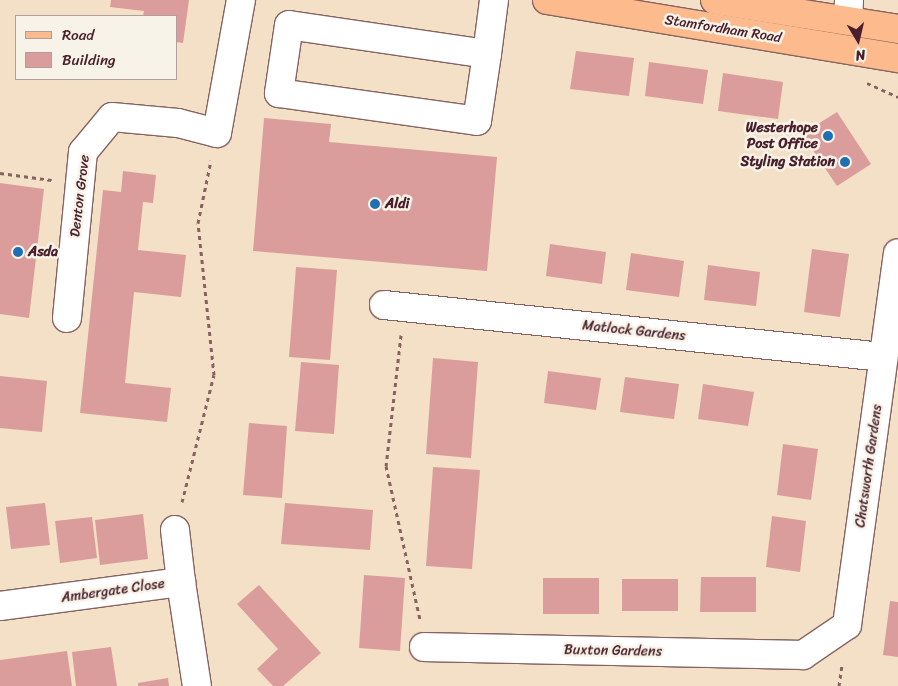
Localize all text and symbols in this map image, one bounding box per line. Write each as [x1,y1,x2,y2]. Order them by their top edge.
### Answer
street label: Stamfordham Road [664,11,782,47]
legend [15,15,178,80]
north arrow [833,15,883,65]
text: Road [62,22,94,48]
text: N [854,42,867,68]
text: Building [62,47,116,73]
place label: Westerhope Post Office [746,120,818,152]
marker: Westerhope Post Office [822,130,834,142]
street label: Denton Grove [67,154,93,238]
place label: Styling Station [740,154,835,170]
marker: Styling Station [839,156,851,168]
place label: Aldi [385,196,409,212]
marker: Aldi [369,198,381,210]
place label: Asda [28,244,58,260]
marker: Asda [12,246,24,258]
street label: Matlock Gardens [581,317,687,345]
street label: Chatsworth Gardens [852,403,886,529]
street label: Ambergate Close [60,575,166,607]
street label: Buxton Gardens [564,642,662,660]

